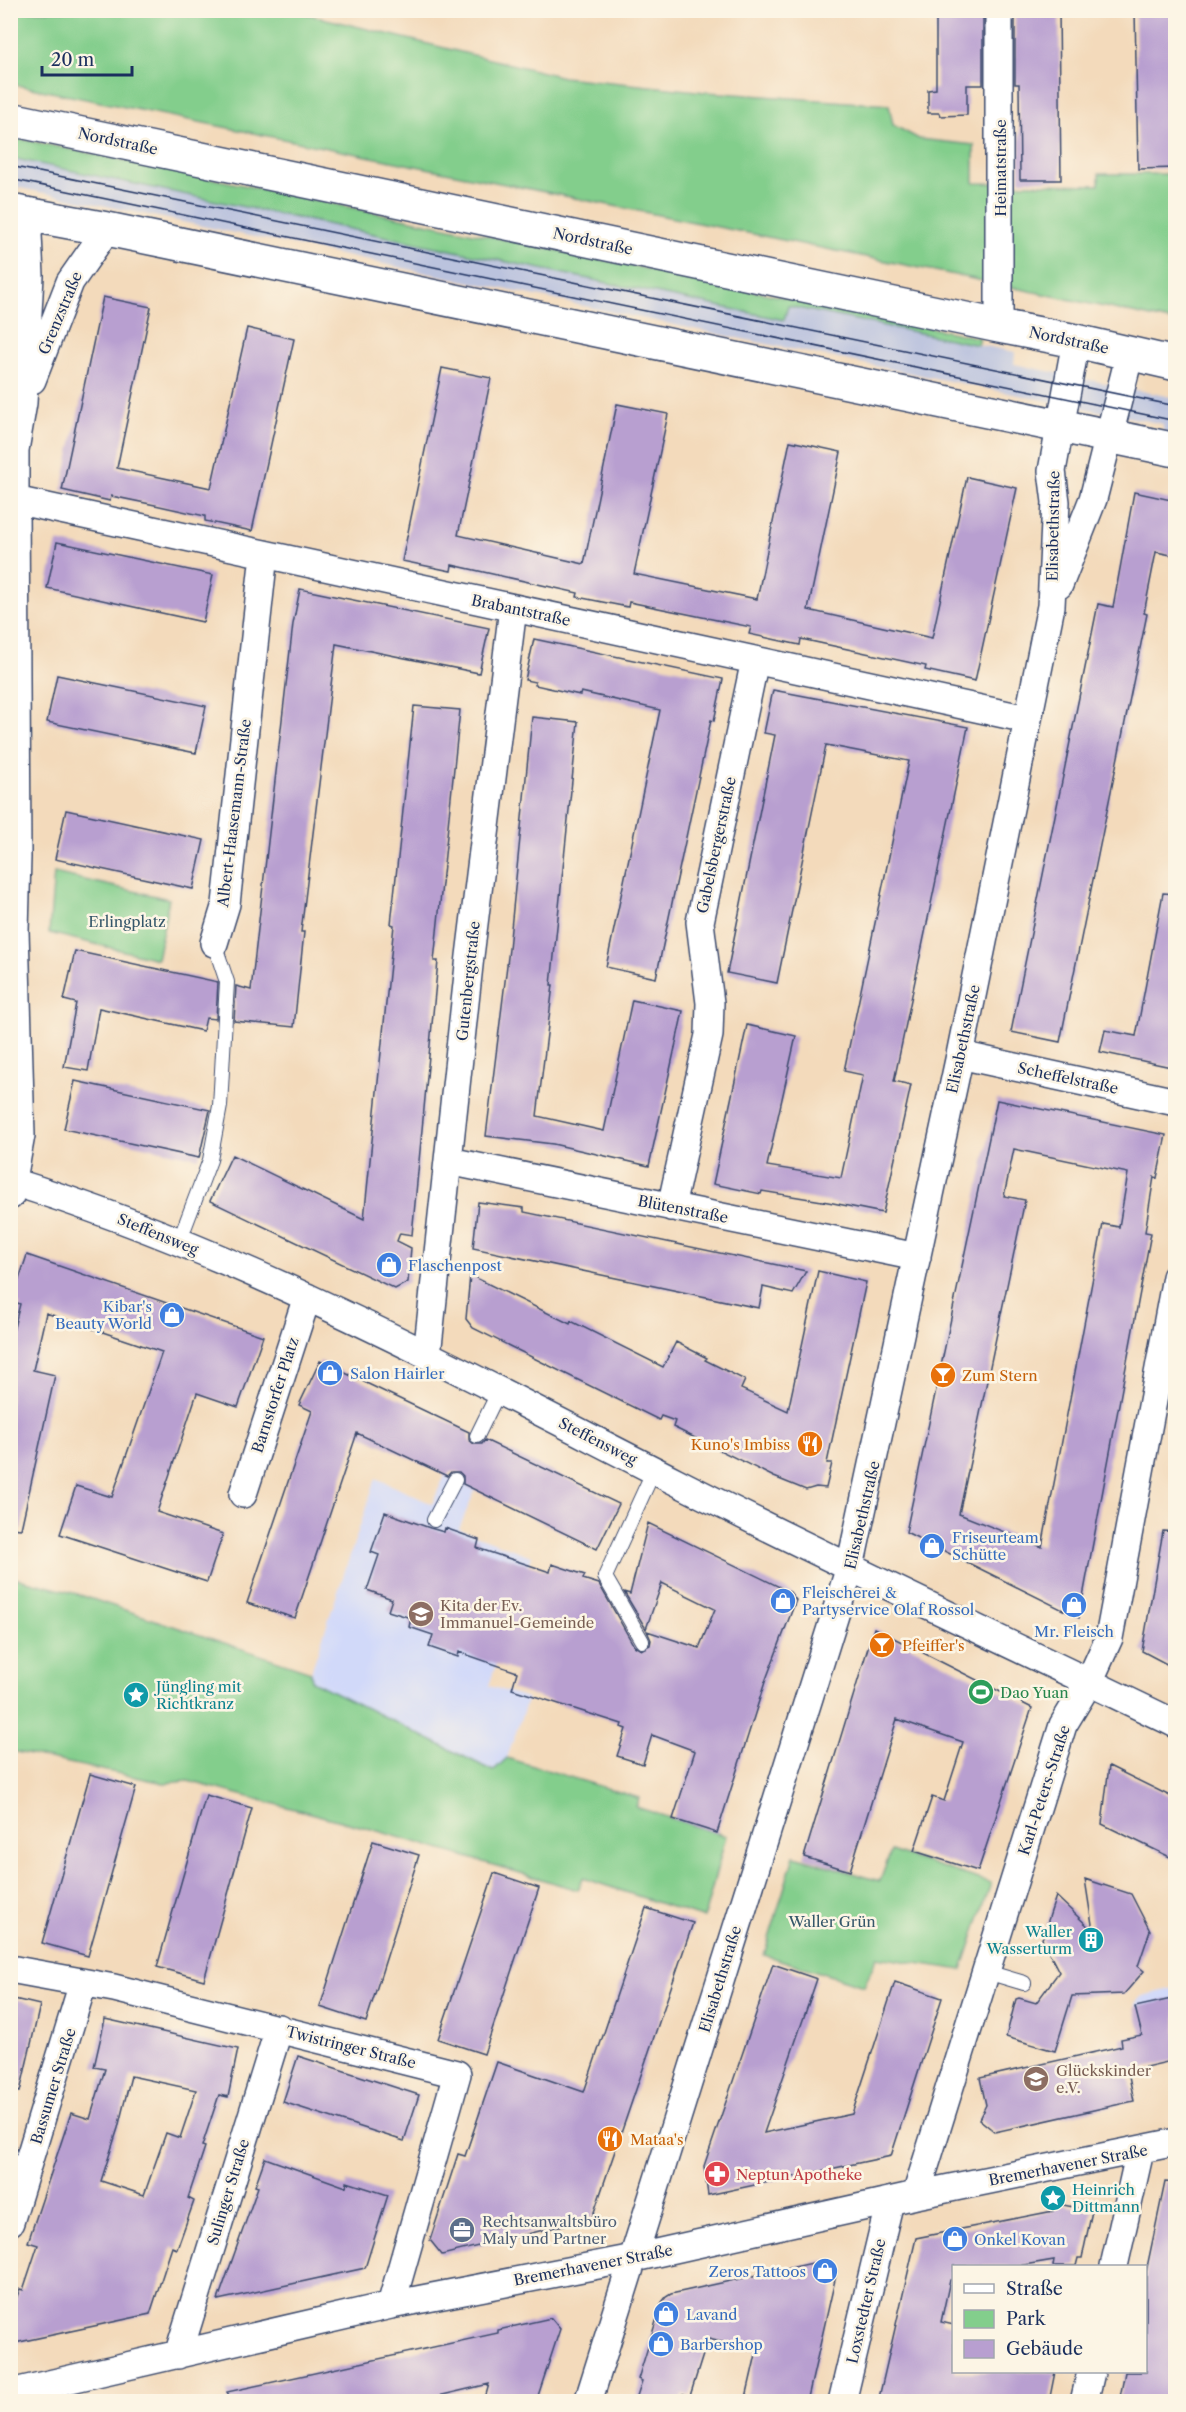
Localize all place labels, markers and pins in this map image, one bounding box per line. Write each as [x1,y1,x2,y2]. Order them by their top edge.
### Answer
shop icon: Flaschenpost [374,1250,404,1280]
place label: Flaschenpost [408,1256,503,1275]
place label: Kibar's Beauty World [55,1297,152,1333]
shop icon: Kibar's Beauty World [157,1300,187,1330]
shop icon: Salon Hairler [315,1358,345,1388]
bar icon: Zum Stern [928,1360,958,1390]
place label: Salon Hairler [350,1364,445,1383]
place label: Zum Stern [962,1366,1038,1385]
restaurant icon: Kuno's Imbiss [795,1429,825,1459]
place label: Kuno's Imbiss [691,1435,790,1454]
place label: Friseurteam Schütte [952,1528,1039,1564]
shop icon: Friseurteam Schütte [917,1531,947,1561]
place label: Fleischerei & Partyservice Olaf Rossol [802,1583,975,1619]
shop icon: Fleischerei & Partyservice Olaf Rossol [768,1586,798,1616]
shop icon: Mr. Fleisch [1059,1590,1089,1620]
place label: Kita der Ev. Immanuel-Gemeinde [440,1596,594,1632]
school or university icon: Kita der Ev. Immanuel-Gemeinde [406,1599,436,1629]
place label: Mr. Fleisch [1034,1622,1115,1641]
bar icon: Pfeiffer's [867,1630,897,1660]
place label: Pfeiffer's [902,1636,965,1655]
place label: Jüngling mit Richtkranz [154,1677,242,1713]
sports icon: Dao Yuan [966,1677,996,1707]
place icon: Jüngling mit Richtkranz [121,1680,151,1710]
place label: Dao Yuan [1000,1683,1069,1702]
place label: Waller Wasserturm [985,1922,1073,1958]
building icon: Waller Wasserturm [1076,1925,1106,1955]
place label: Glückskinder e.V. [1056,2061,1152,2097]
school or university icon: Glückskinder e.V. [1021,2064,1051,2094]
restaurant icon: Mataa's [595,2124,625,2154]
place label: Mataa's [630,2130,684,2149]
pharmacy icon: Neptun Apotheke [702,2159,732,2189]
place label: Neptun Apotheke [736,2165,862,2184]
place label: Heinrich Dittmann [1072,2180,1141,2216]
place icon: Heinrich Dittmann [1038,2183,1068,2213]
place label: Rechtsanwaltsbüro Maly und Partner [482,2212,617,2248]
office icon: Rechtsanwaltsbüro Maly und Partner [447,2215,477,2245]
shop icon: Onkel Kovan [940,2224,970,2254]
place label: Onkel Kovan [974,2230,1066,2249]
shop icon: Zeros Tattoos [810,2256,840,2286]
place label: Zeros Tattoos [709,2262,806,2281]
shop icon: Lavand [651,2299,681,2329]
place label: Lavand [686,2305,737,2324]
shop icon: Barbershop [646,2329,676,2359]
place label: Barbershop [680,2335,763,2354]

